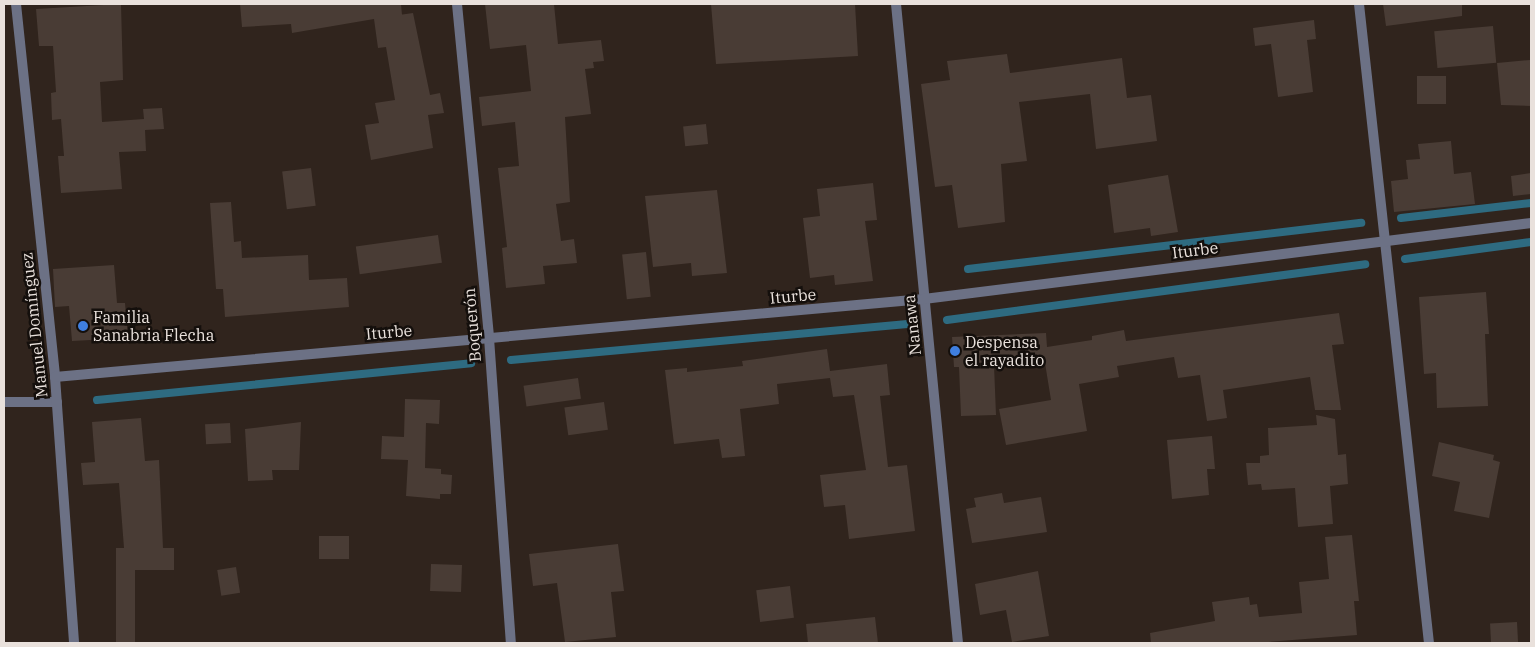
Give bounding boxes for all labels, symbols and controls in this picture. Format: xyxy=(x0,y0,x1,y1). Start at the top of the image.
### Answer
street label: Iturbe xyxy=(1171,238,1219,262)
street label: Manuel Domínguez xyxy=(17,251,51,399)
street label: Iturbe xyxy=(769,284,817,308)
street label: Boquerón xyxy=(459,287,485,363)
street label: Nanawa xyxy=(899,294,925,356)
place label: Familia Sanabria Flecha xyxy=(93,307,214,345)
marker: Familia Sanabria Flecha xyxy=(77,320,89,332)
street label: Iturbe xyxy=(365,320,413,344)
place label: Despensa el rayadito xyxy=(965,332,1044,370)
marker: Despensa el rayadito xyxy=(949,345,961,357)

